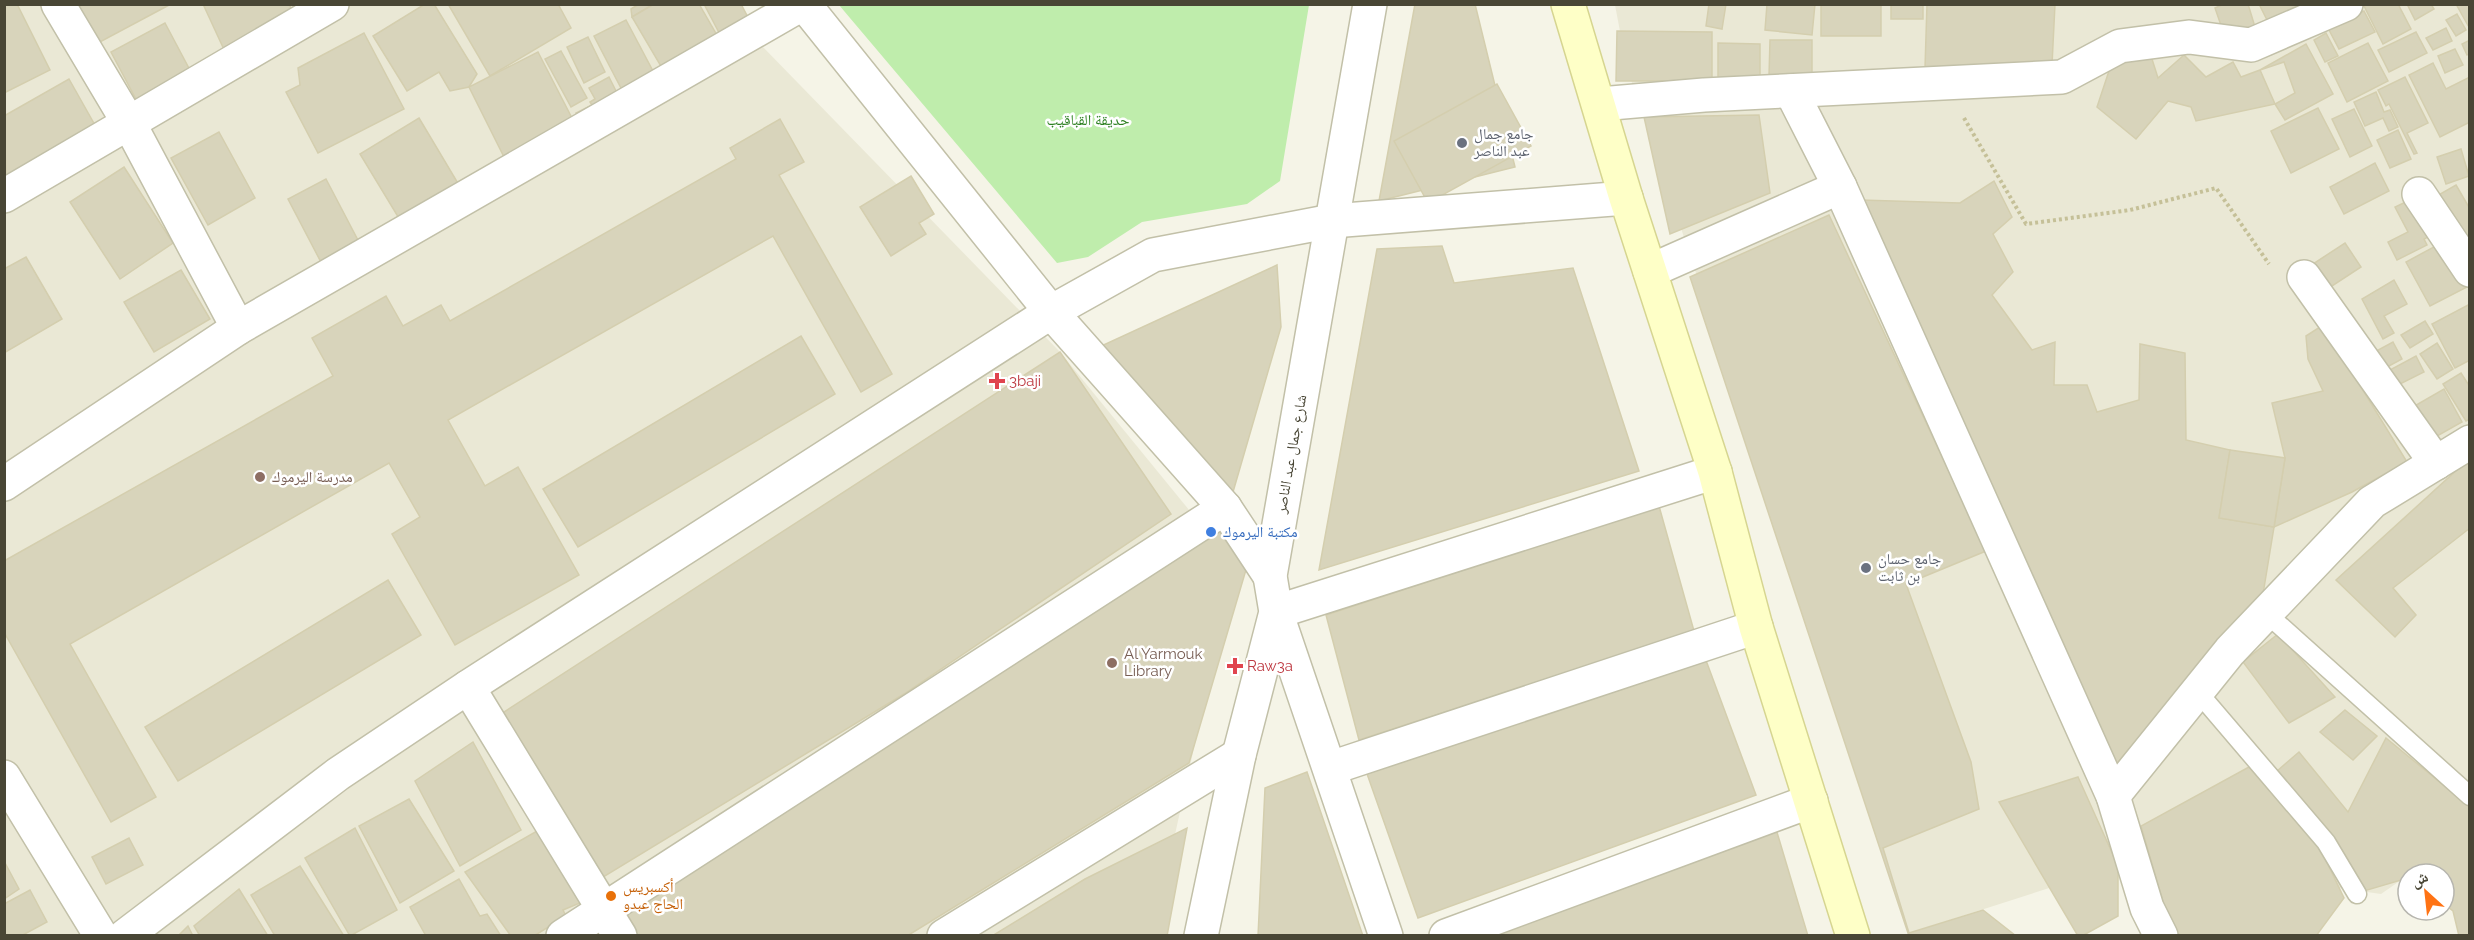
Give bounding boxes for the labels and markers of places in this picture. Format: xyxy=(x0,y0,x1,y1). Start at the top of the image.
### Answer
place label: جامع جمال عبد الناصر xyxy=(1473,125,1534,160)
marker: جامع جمال عبد الناصر xyxy=(1455,136,1469,150)
place label: 3baji xyxy=(1009,372,1041,390)
marker: 3baji xyxy=(990,374,1004,388)
place label: مدرسة اليرموك xyxy=(272,468,353,486)
marker: مدرسة اليرموك xyxy=(253,470,267,484)
place label: مكتبة اليرموك xyxy=(1223,523,1298,541)
marker: مكتبة اليرموك xyxy=(1204,525,1218,539)
place label: جامع حسان بن ثابت xyxy=(1878,550,1942,586)
marker: جامع حسان بن ثابت xyxy=(1859,561,1873,575)
place label: Al Yarmouk Library xyxy=(1124,645,1203,680)
marker: Al Yarmouk Library xyxy=(1105,656,1119,670)
place label: Raw3a xyxy=(1247,657,1293,675)
marker: Raw3a xyxy=(1228,659,1242,673)
place label: أكسبريس الحاج عبدو xyxy=(623,878,683,914)
marker: أكسبريس الحاج عبدو xyxy=(604,889,618,903)

